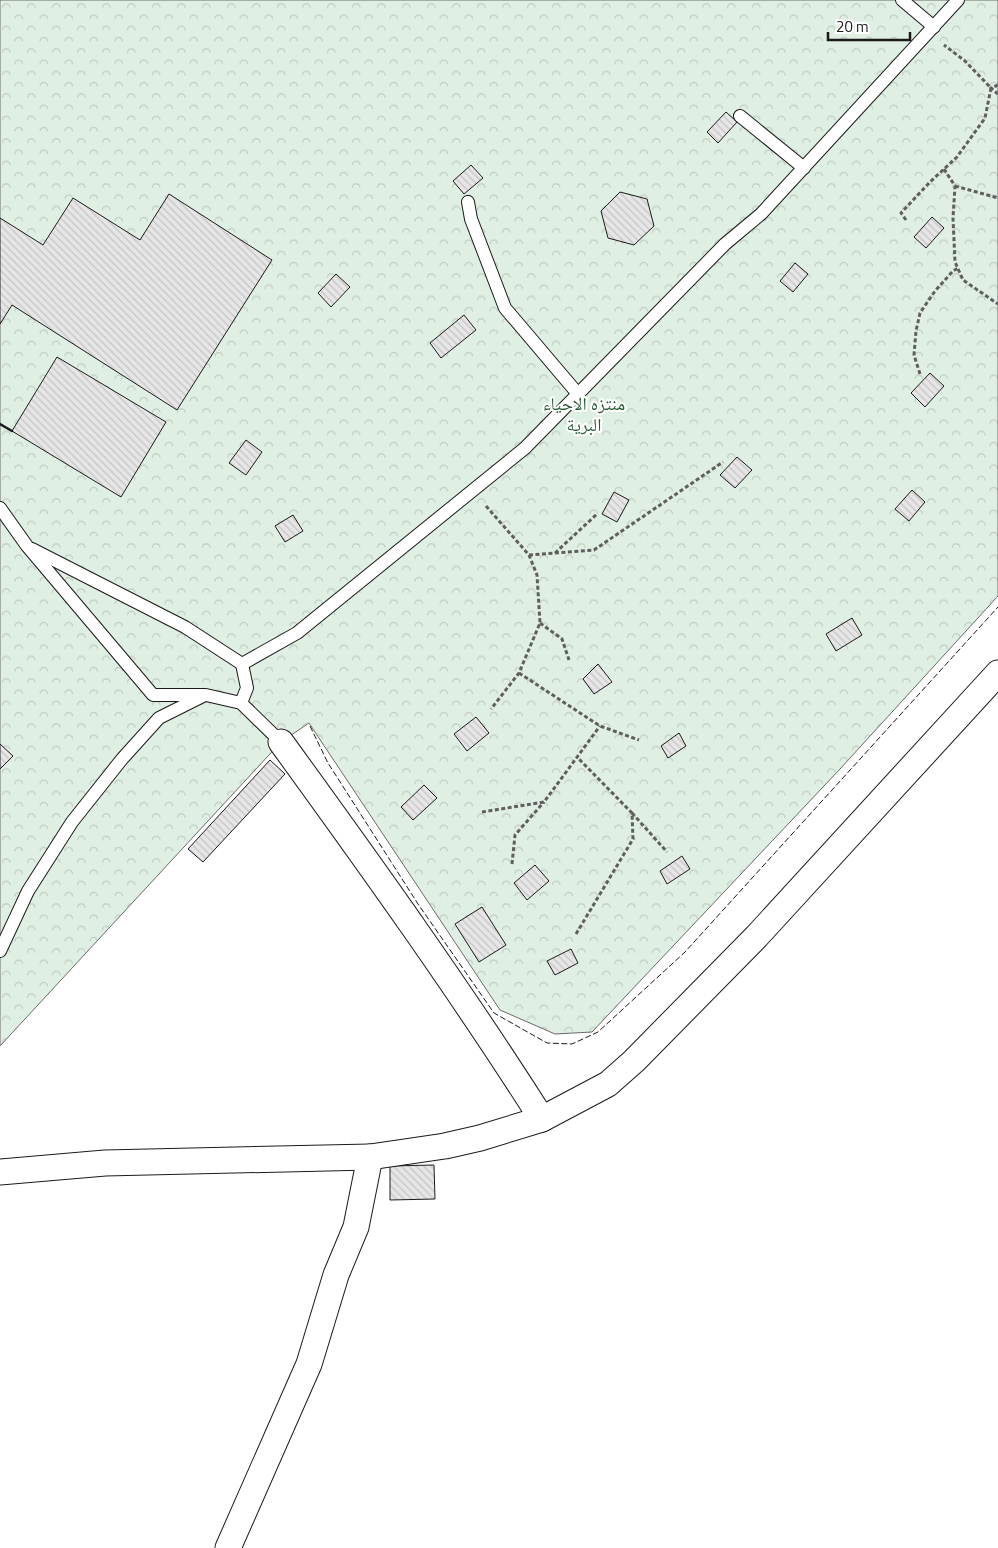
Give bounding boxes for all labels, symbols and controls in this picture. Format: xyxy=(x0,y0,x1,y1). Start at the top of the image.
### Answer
scale bar xyxy=(828,10,910,42)
text: 20 m xyxy=(836,15,869,38)
park label: منتزه الاحياء البرية xyxy=(543,390,625,438)

